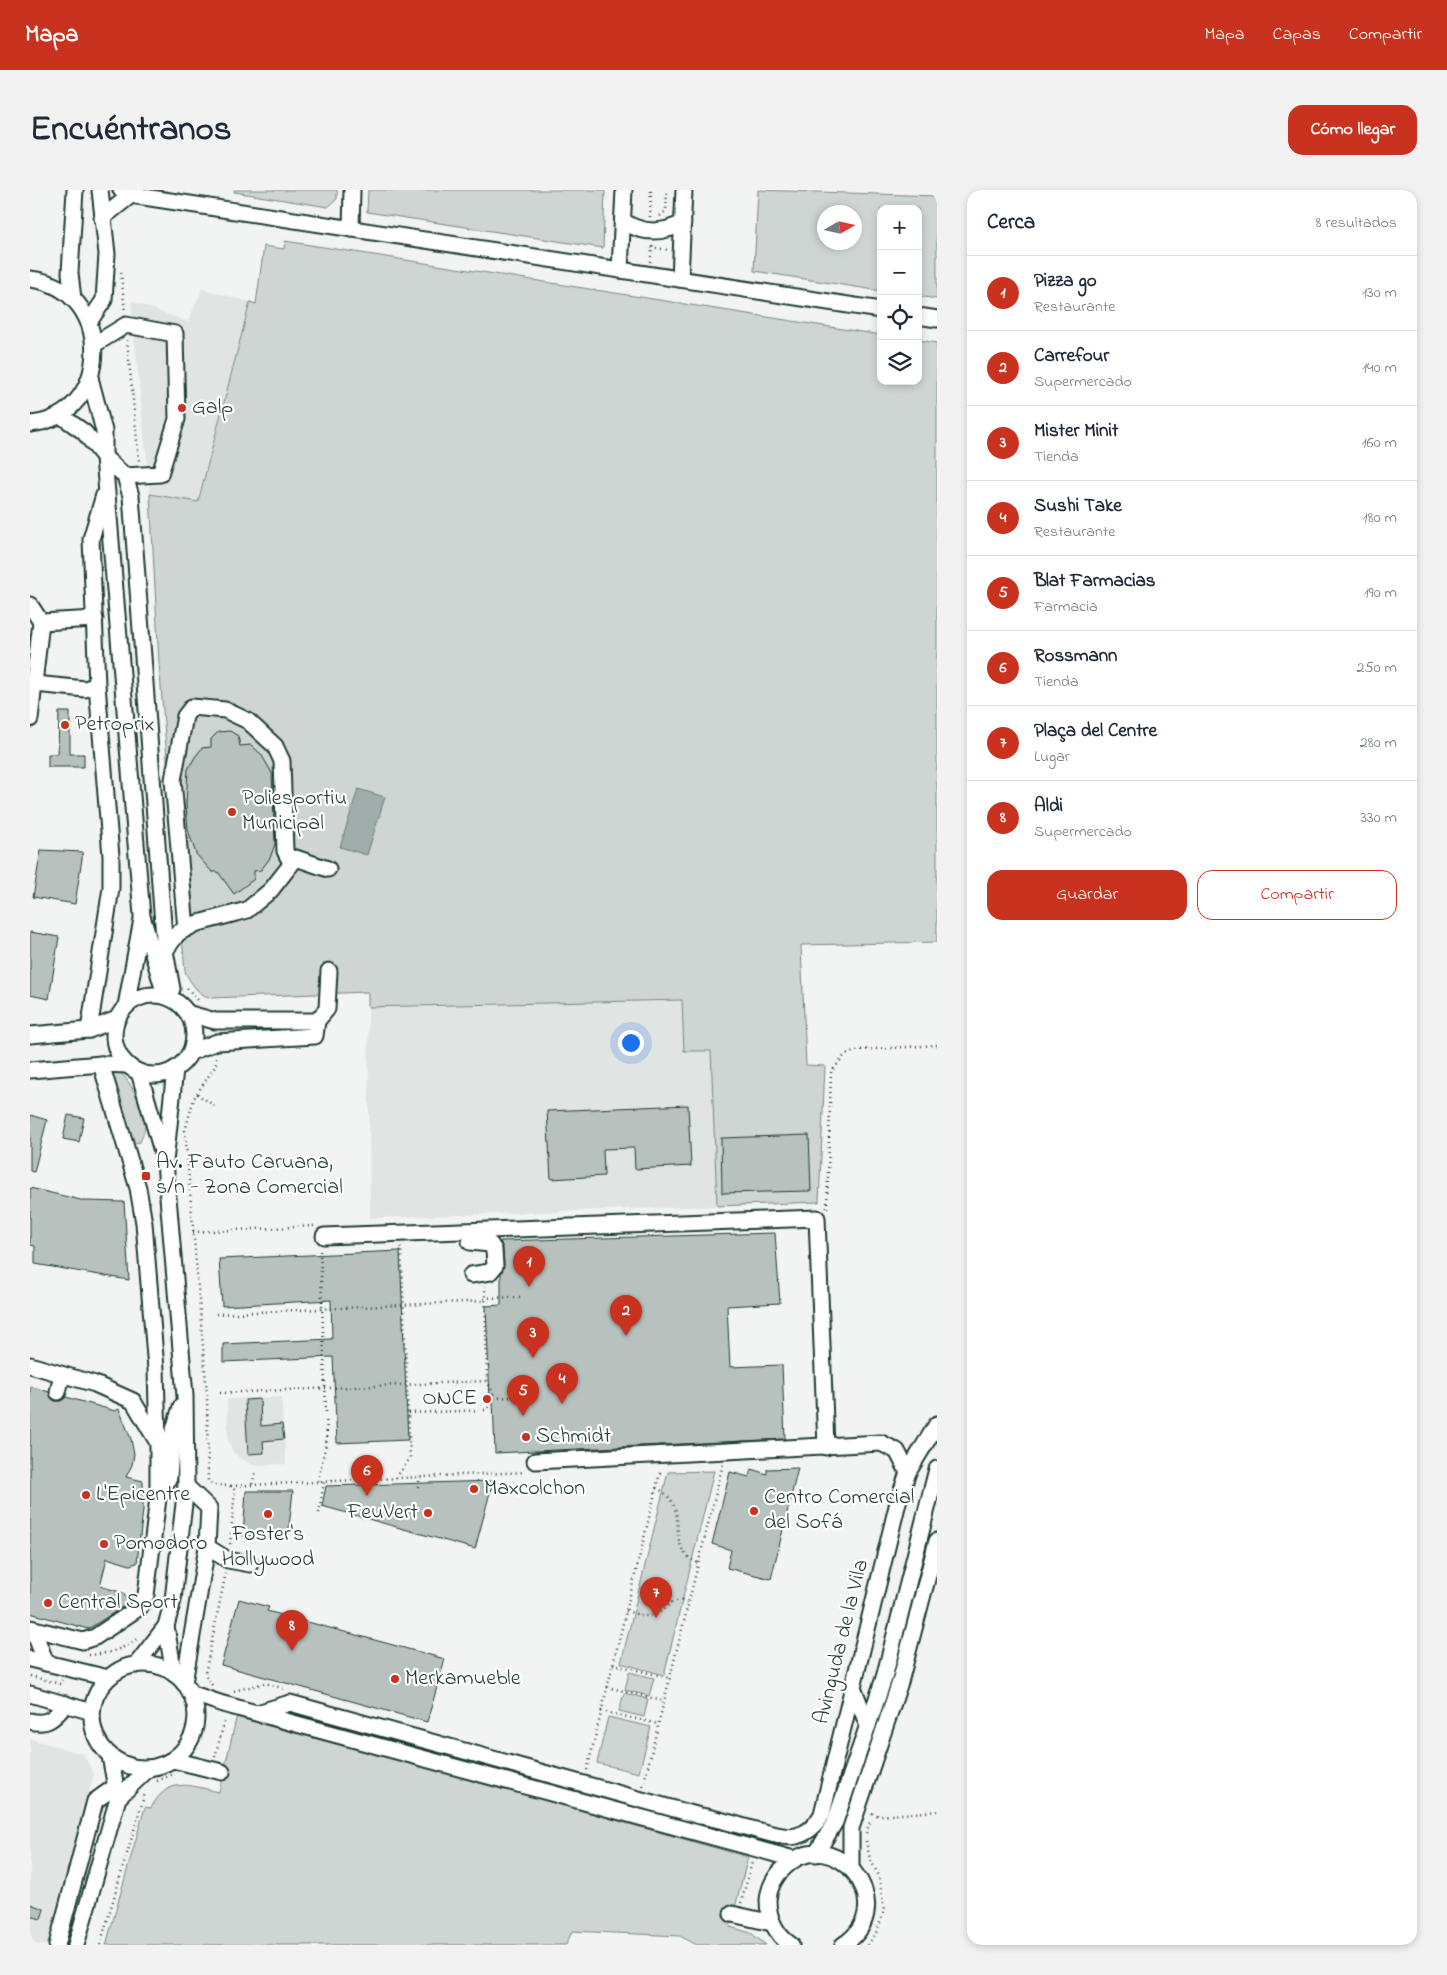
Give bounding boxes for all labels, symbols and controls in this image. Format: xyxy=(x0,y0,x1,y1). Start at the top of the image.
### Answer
text: Mapa xyxy=(25,18,79,53)
text: Mapa xyxy=(1204,22,1245,48)
text: Capas xyxy=(1273,22,1321,48)
text: Compartir xyxy=(1349,22,1422,48)
text: Encuéntranos xyxy=(30,105,232,156)
button: Cómo llegar xyxy=(1288,105,1417,155)
north arrow xyxy=(817,205,862,250)
map controls xyxy=(877,205,922,385)
button: + xyxy=(877,205,922,250)
text: Cerca xyxy=(987,208,1035,238)
text: 8 resultados xyxy=(1315,211,1397,235)
button: − xyxy=(877,250,922,295)
text: Pizza go xyxy=(1034,268,1097,295)
text: 1 xyxy=(1000,281,1006,305)
text: 130 m xyxy=(1362,281,1397,305)
button: locate xyxy=(877,295,922,340)
text: Restaurante xyxy=(1034,295,1115,319)
button: layers xyxy=(877,340,922,385)
text: Carrefour xyxy=(1034,343,1109,370)
text: 2 xyxy=(999,356,1007,380)
text: 140 m xyxy=(1362,356,1397,380)
text: Supermercado xyxy=(1034,370,1132,394)
place label: Galp xyxy=(192,392,233,424)
marker: Galp xyxy=(176,402,188,414)
text: Mister Minit xyxy=(1034,418,1118,445)
text: 3 xyxy=(1000,431,1006,455)
text: 160 m xyxy=(1362,431,1397,455)
text: Tienda xyxy=(1034,445,1079,469)
text: Sushi Take xyxy=(1034,493,1122,520)
text: 4 xyxy=(1000,506,1006,530)
text: 180 m xyxy=(1363,506,1397,530)
text: Restaurante xyxy=(1034,520,1115,544)
text: Blat Farmacias xyxy=(1034,568,1156,595)
text: 5 xyxy=(998,581,1008,605)
text: 190 m xyxy=(1364,581,1397,605)
text: Farmacia xyxy=(1034,595,1098,619)
text: Rossmann xyxy=(1034,643,1117,670)
text: 6 xyxy=(999,656,1007,680)
text: 250 m xyxy=(1357,656,1397,680)
text: Tienda xyxy=(1034,670,1079,694)
place label: Petroprix xyxy=(75,709,155,741)
text: Plaça del Centre xyxy=(1034,718,1157,745)
marker: Petroprix xyxy=(59,719,71,731)
text: 7 xyxy=(1000,731,1006,755)
text: 280 m xyxy=(1360,731,1397,755)
text: Lugar xyxy=(1034,745,1070,769)
place label: Poliesportiu Municipal xyxy=(242,783,347,840)
text: Aldi xyxy=(1034,793,1063,820)
marker: Poliesportiu Municipal xyxy=(226,806,238,818)
text: 8 xyxy=(1000,806,1006,830)
text: 330 m xyxy=(1360,806,1397,830)
text: Supermercado xyxy=(1034,820,1132,844)
button: Guardar xyxy=(987,870,1187,920)
button: Compartir xyxy=(1197,870,1397,920)
your location xyxy=(618,1030,644,1056)
place label: Av. Fauto Caruana, s/n - Zona Comercial xyxy=(156,1147,343,1204)
marker: Av. Fauto Caruana, s/n - Zona Comercial xyxy=(140,1170,152,1182)
pin: 1 xyxy=(513,1246,545,1287)
pin: 2 xyxy=(610,1295,642,1336)
pin: 3 xyxy=(517,1317,549,1358)
pin: 4 xyxy=(546,1363,578,1404)
pin: 5 xyxy=(507,1375,539,1416)
place label: ONCE xyxy=(422,1383,477,1415)
marker: ONCE xyxy=(481,1393,493,1405)
place label: Schmidt xyxy=(536,1421,612,1453)
marker: Schmidt xyxy=(520,1431,532,1443)
pin: 6 xyxy=(351,1455,383,1496)
place label: Maxcolchon xyxy=(484,1473,585,1505)
place label: L'Epicentre xyxy=(96,1479,190,1511)
place label: Centro Comercial del Sofá xyxy=(764,1482,915,1539)
marker: Maxcolchon xyxy=(468,1483,480,1495)
marker: L'Epicentre xyxy=(80,1489,92,1501)
place label: FeuVert xyxy=(346,1497,419,1529)
marker: Centro Comercial del Sofá xyxy=(748,1505,760,1517)
marker: FeuVert xyxy=(422,1507,434,1519)
marker: Foster's Hollywood xyxy=(262,1508,274,1520)
place label: Foster's Hollywood xyxy=(222,1519,314,1577)
place label: Pomodoro xyxy=(114,1528,207,1560)
marker: Pomodoro xyxy=(98,1538,110,1550)
street label: Avinguda de la Vila xyxy=(806,1556,879,1728)
pin: 7 xyxy=(640,1577,672,1618)
place label: Central Sport xyxy=(58,1587,178,1619)
marker: Central Sport xyxy=(42,1597,54,1609)
pin: 8 xyxy=(276,1610,308,1651)
place label: Merkamueble xyxy=(405,1663,521,1695)
marker: Merkamueble xyxy=(389,1673,401,1685)

